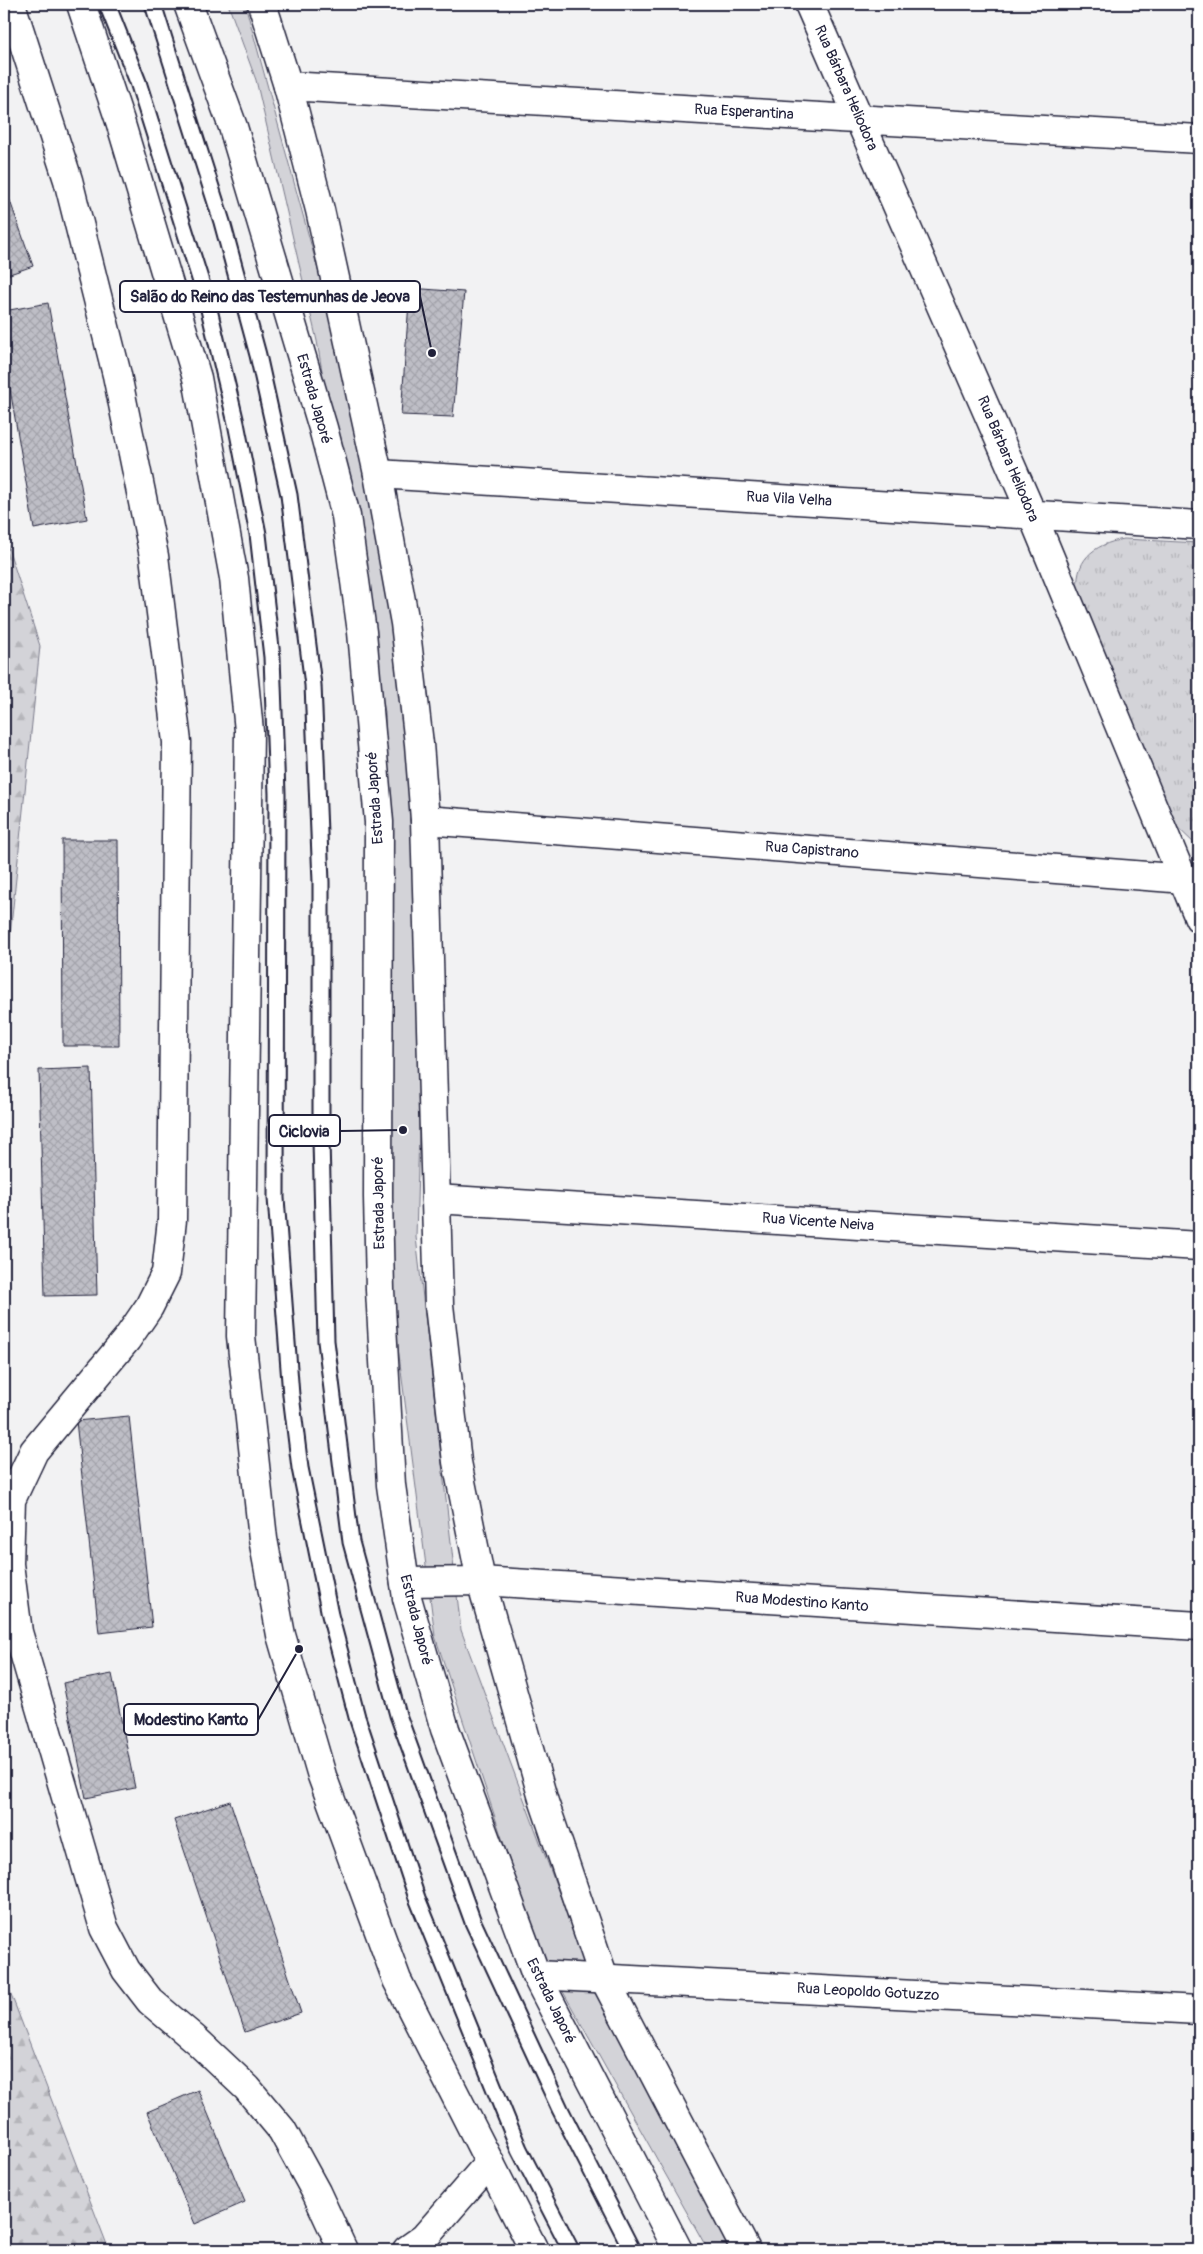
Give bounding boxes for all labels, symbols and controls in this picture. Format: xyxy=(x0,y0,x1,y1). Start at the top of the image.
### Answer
street label: Rua Bárbara Heliodora xyxy=(810,22,882,154)
street label: Rua Esperantina xyxy=(694,100,794,124)
callout: Salão do Reino das Testemunhas de Jeova xyxy=(120,281,420,312)
text: Salão do Reino das Testemunhas de Jeova xyxy=(130,287,410,307)
street label: Estrada Japoré xyxy=(292,352,336,446)
street label: Rua Bárbara Heliodora xyxy=(973,393,1043,525)
street label: Rua Vila Velha xyxy=(746,487,832,511)
street label: Estrada Japoré xyxy=(362,751,388,845)
street label: Rua Capistrano xyxy=(764,837,860,863)
callout: Ciclovia xyxy=(269,1115,340,1146)
text: Ciclovia xyxy=(279,1122,330,1142)
street label: Estrada Japoré xyxy=(369,1156,389,1250)
street label: Rua Vicente Neiva xyxy=(761,1209,875,1235)
street label: Estrada Japoré xyxy=(396,1573,436,1667)
street label: Rua Modestino Kanto xyxy=(735,1588,869,1616)
callout: Modestino Kanto xyxy=(124,1704,258,1735)
text: Modestino Kanto xyxy=(134,1710,249,1730)
street label: Estrada Japoré xyxy=(522,1955,580,2047)
street label: Rua Leopoldo Gotuzzo xyxy=(796,1979,940,2005)

